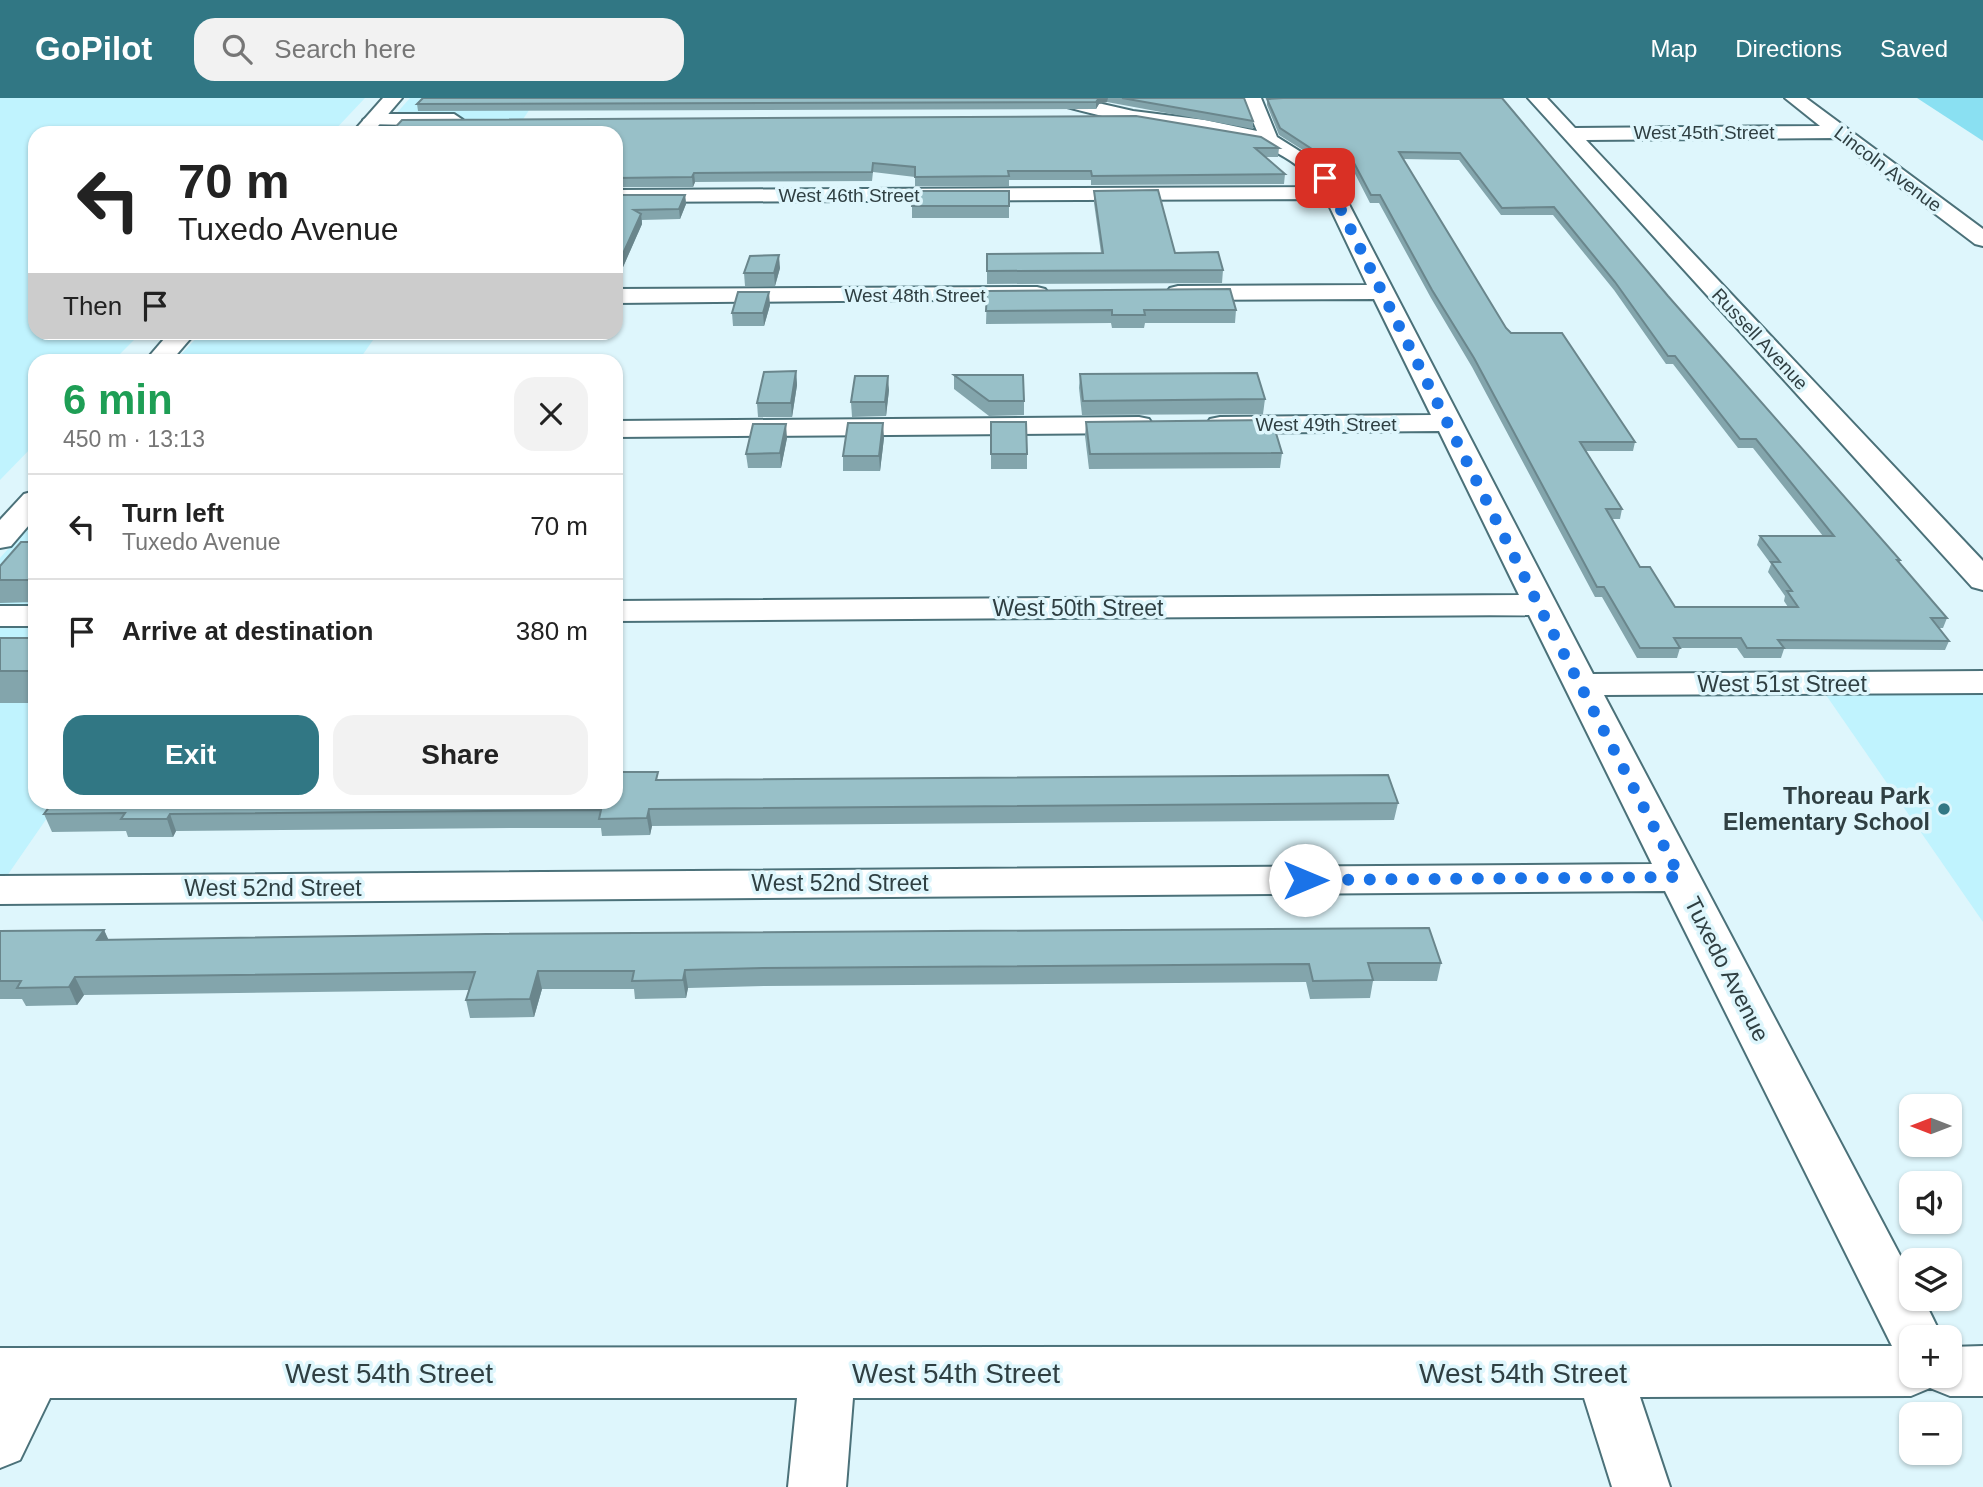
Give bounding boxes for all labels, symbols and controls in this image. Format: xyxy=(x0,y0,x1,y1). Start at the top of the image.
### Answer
search box xyxy=(194,18,684,81)
text: GoPilot xyxy=(35,30,152,67)
icon: search xyxy=(218,30,256,68)
text: Search here xyxy=(274,34,416,64)
text: Map xyxy=(1651,35,1697,62)
text: Directions xyxy=(1735,35,1842,62)
text: Saved xyxy=(1880,35,1948,62)
street label: West 45th Street xyxy=(1633,122,1775,143)
street label: Lincoln Avenue xyxy=(1830,122,1946,216)
pin xyxy=(1295,148,1355,208)
icon: left xyxy=(63,154,154,245)
text: 70 m xyxy=(178,154,290,208)
icon: arrive xyxy=(1306,159,1344,197)
street label: West 46th Street xyxy=(778,185,920,206)
text: Tuxedo Avenue xyxy=(178,211,399,247)
street label: Russell Avenue xyxy=(1708,284,1812,394)
street label: West 48th Street xyxy=(844,285,986,306)
icon: arrive xyxy=(136,287,174,325)
text: Then xyxy=(63,291,122,321)
text: 6 min xyxy=(63,376,173,423)
button: close xyxy=(514,377,588,451)
street label: West 49th Street xyxy=(1255,414,1397,435)
text: 450 m · 13:13 xyxy=(63,426,205,452)
text: Turn left xyxy=(122,498,224,528)
icon: left xyxy=(63,508,101,546)
text: 70 m xyxy=(530,511,588,541)
text: Tuxedo Avenue xyxy=(122,529,281,555)
street label: West 50th Street xyxy=(993,595,1164,621)
icon: arrive xyxy=(63,613,101,651)
text: Arrive at destination xyxy=(122,616,373,646)
text: 380 m xyxy=(516,616,588,646)
street label: West 51st Street xyxy=(1697,671,1867,697)
button: Exit xyxy=(63,715,319,795)
button: Share xyxy=(333,715,588,795)
place label: Thoreau Park Elementary School xyxy=(1723,783,1930,835)
marker: Thoreau Park Elementary School xyxy=(1936,801,1952,817)
position arrow xyxy=(1268,843,1342,917)
street label: West 52nd Street xyxy=(751,870,929,896)
street label: West 52nd Street xyxy=(184,875,362,901)
street label: Tuxedo Avenue xyxy=(1679,892,1775,1046)
north arrow xyxy=(1899,1094,1962,1157)
map controls xyxy=(1899,1094,1962,1465)
button: sound xyxy=(1899,1171,1962,1234)
button: layers xyxy=(1899,1248,1962,1311)
button: + xyxy=(1899,1325,1962,1388)
street label: West 54th Street xyxy=(285,1358,493,1389)
street label: West 54th Street xyxy=(852,1358,1060,1389)
street label: West 54th Street xyxy=(1419,1358,1627,1389)
button: − xyxy=(1899,1402,1962,1465)

